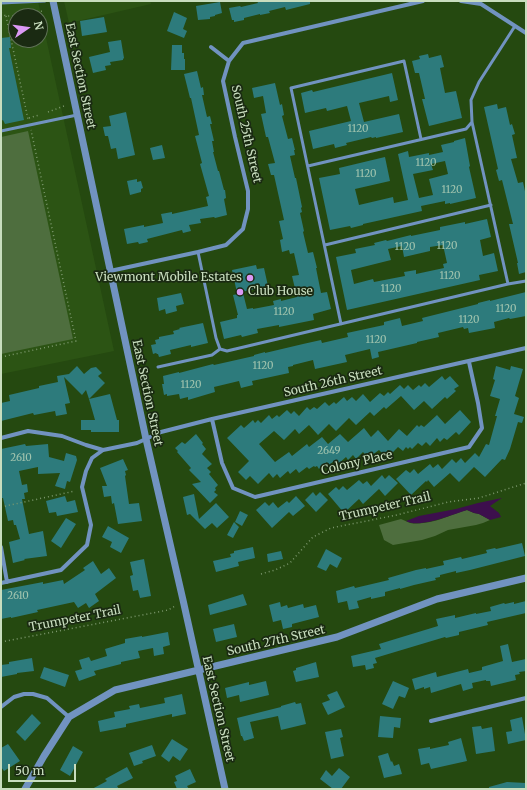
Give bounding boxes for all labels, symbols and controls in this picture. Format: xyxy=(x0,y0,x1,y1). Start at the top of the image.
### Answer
north arrow xyxy=(8,8,48,48)
text: N xyxy=(31,20,47,31)
street label: East Section Street xyxy=(62,21,98,131)
street label: South 25th Street xyxy=(228,84,264,184)
house number: 1120 xyxy=(348,123,368,135)
house number: 1120 xyxy=(416,157,436,169)
house number: 1120 xyxy=(356,168,376,180)
house number: 1120 xyxy=(442,184,462,196)
house number: 1120 xyxy=(437,240,457,252)
house number: 1120 xyxy=(395,241,415,253)
house number: 1120 xyxy=(440,270,460,282)
place label: Viewmont Mobile Estates xyxy=(95,271,242,285)
marker: Viewmont Mobile Estates xyxy=(245,273,255,283)
house number: 1120 xyxy=(381,283,401,295)
place label: Club House xyxy=(248,285,313,299)
marker: Club House xyxy=(235,287,245,297)
house number: 1120 xyxy=(496,303,516,315)
house number: 1120 xyxy=(274,306,294,318)
house number: 1120 xyxy=(459,314,479,326)
house number: 1120 xyxy=(366,334,386,346)
street label: East Section Street xyxy=(129,338,165,448)
house number: 1120 xyxy=(253,360,273,372)
street label: South 26th Street xyxy=(282,364,384,400)
house number: 1120 xyxy=(181,379,201,391)
house number: 2649 xyxy=(317,445,341,457)
street label: Colony Place xyxy=(320,448,394,478)
house number: 2610 xyxy=(10,452,32,464)
street label: Trumpeter Trail xyxy=(338,489,432,525)
house number: 2610 xyxy=(7,590,29,602)
street label: Trumpeter Trail xyxy=(28,603,122,635)
street label: South 27th Street xyxy=(226,623,326,659)
street label: East Section Street xyxy=(199,655,237,763)
scale bar xyxy=(10,756,78,782)
text: 50 m xyxy=(15,763,44,778)

